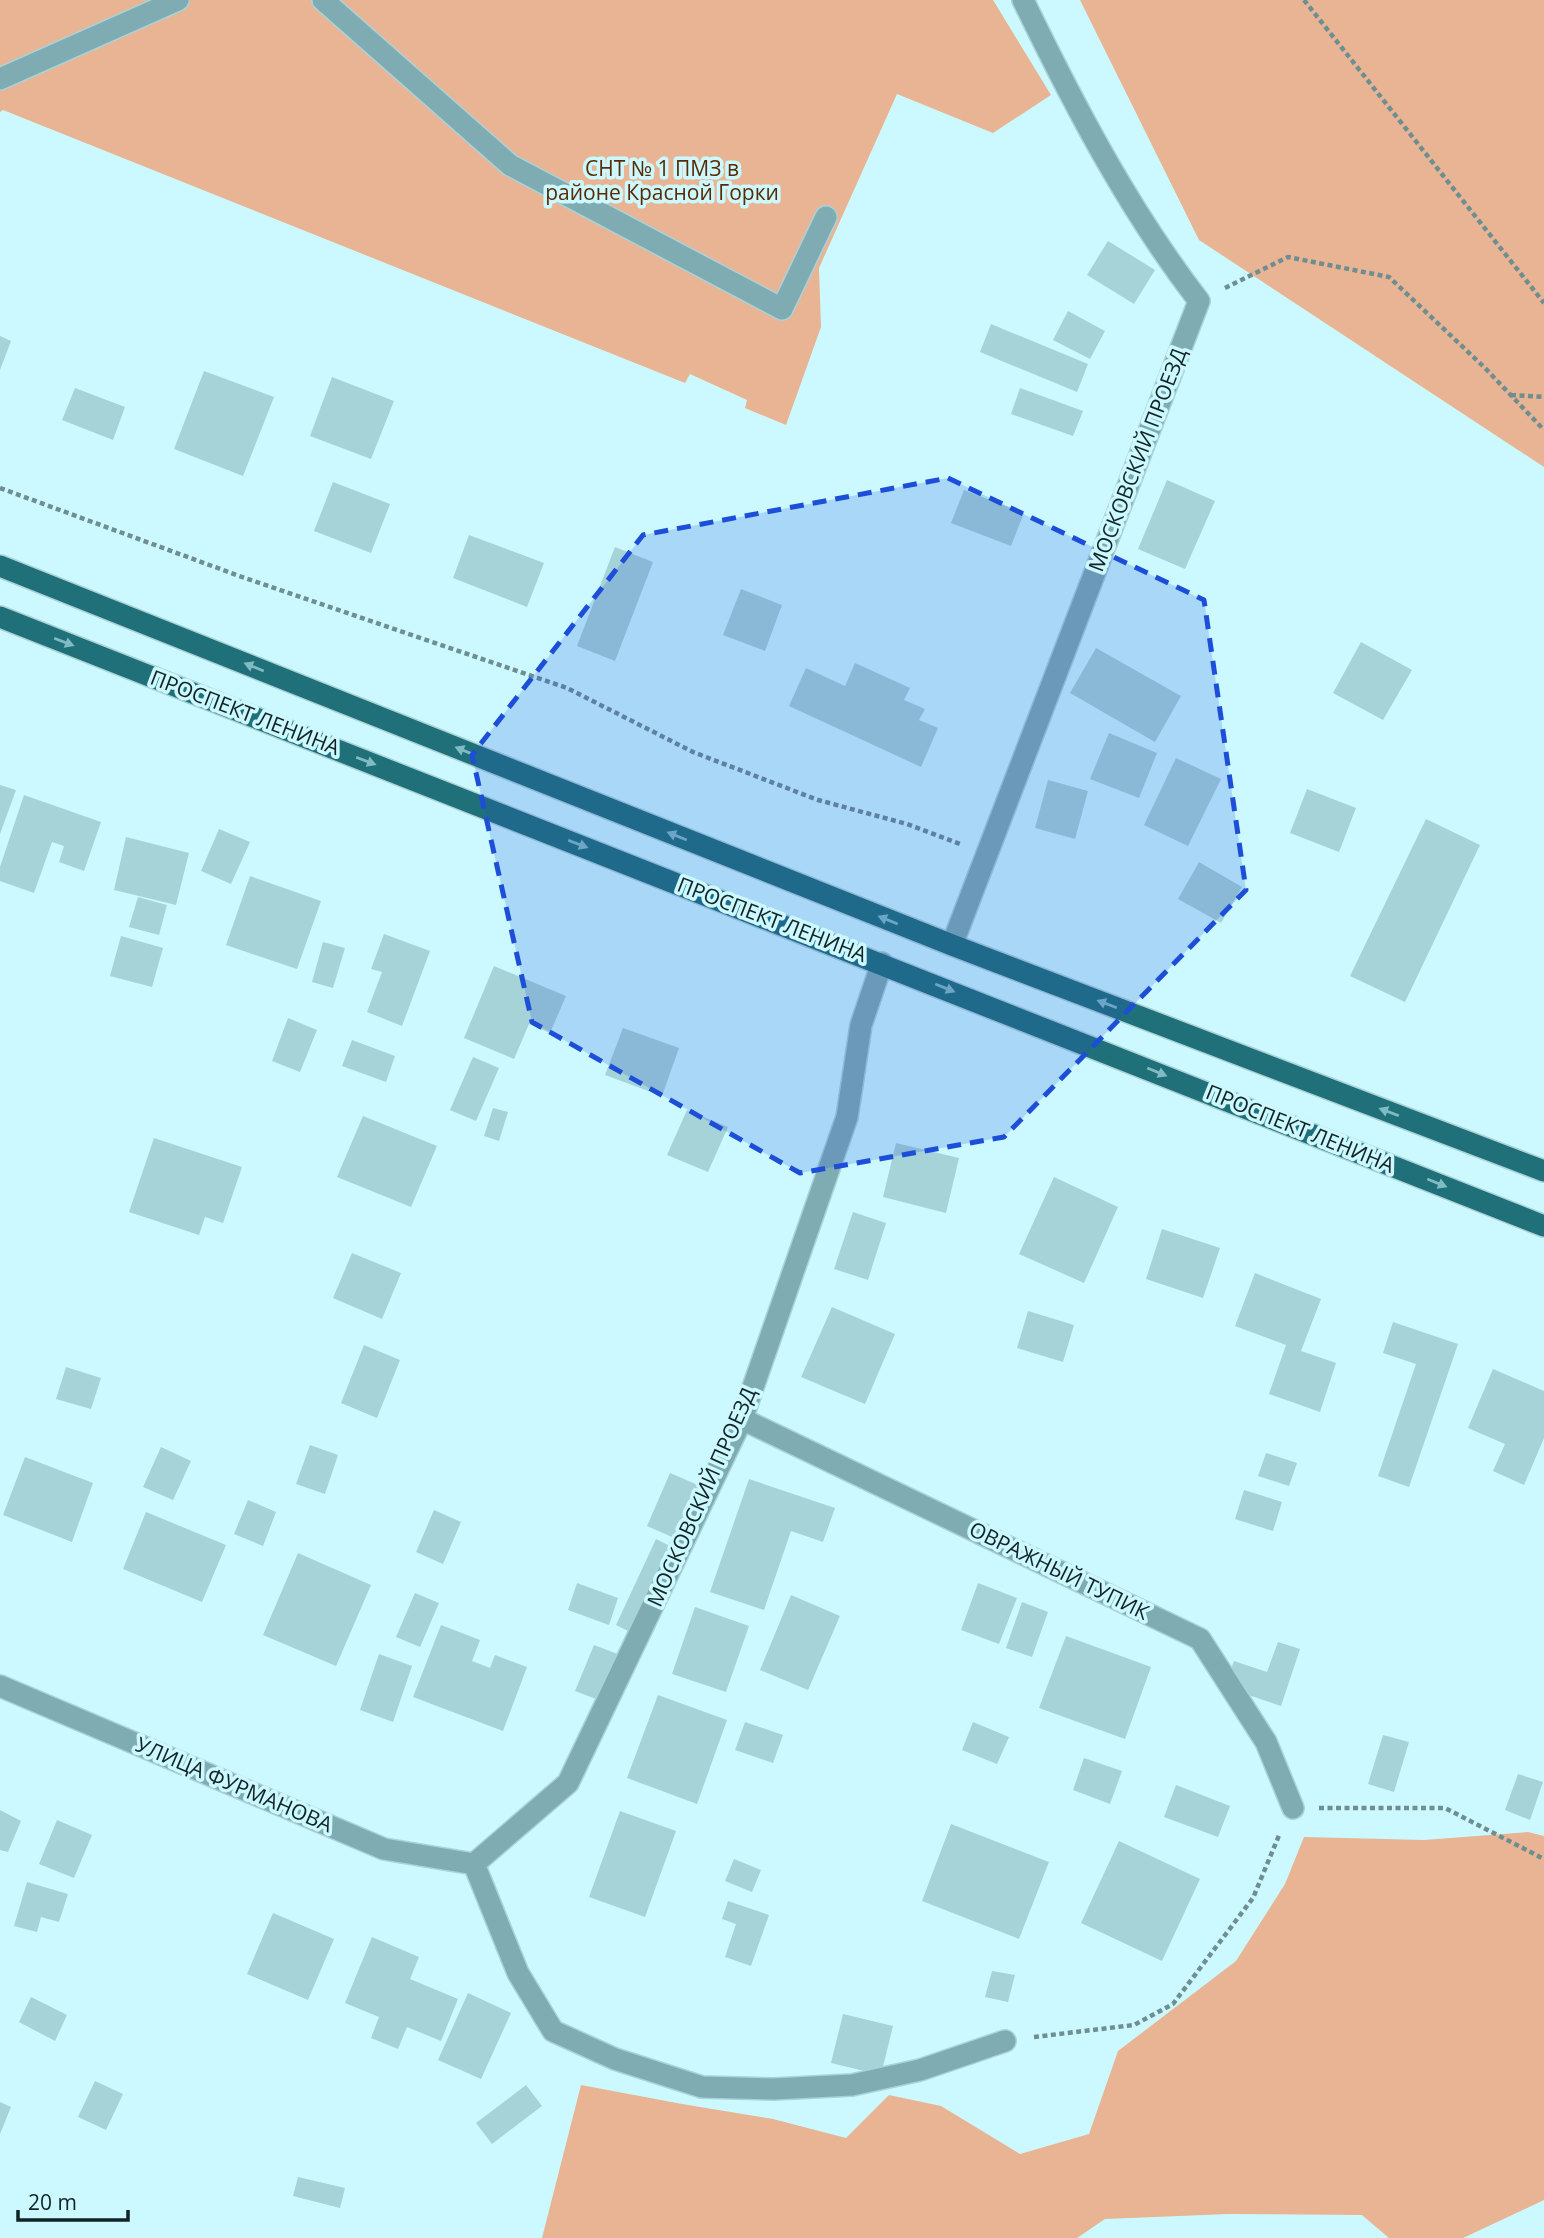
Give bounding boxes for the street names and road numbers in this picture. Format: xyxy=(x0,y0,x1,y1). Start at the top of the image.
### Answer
street label: МОСКОВСКИЙ ПРОЕЗД xyxy=(1082,344,1193,575)
street label: ПРОСПЕКТ ЛЕНИНА xyxy=(147,663,345,761)
street label: ПРОСПЕКТ ЛЕНИНА xyxy=(674,870,872,968)
street label: ПРОСПЕКТ ЛЕНИНА xyxy=(1202,1077,1399,1179)
street label: МОСКОВСКИЙ ПРОЕЗД xyxy=(640,1383,762,1611)
street label: ОВРАЖНЫЙ ТУПИК xyxy=(965,1514,1154,1626)
street label: УЛИЦА ФУРМАНОВА xyxy=(132,1730,338,1838)

